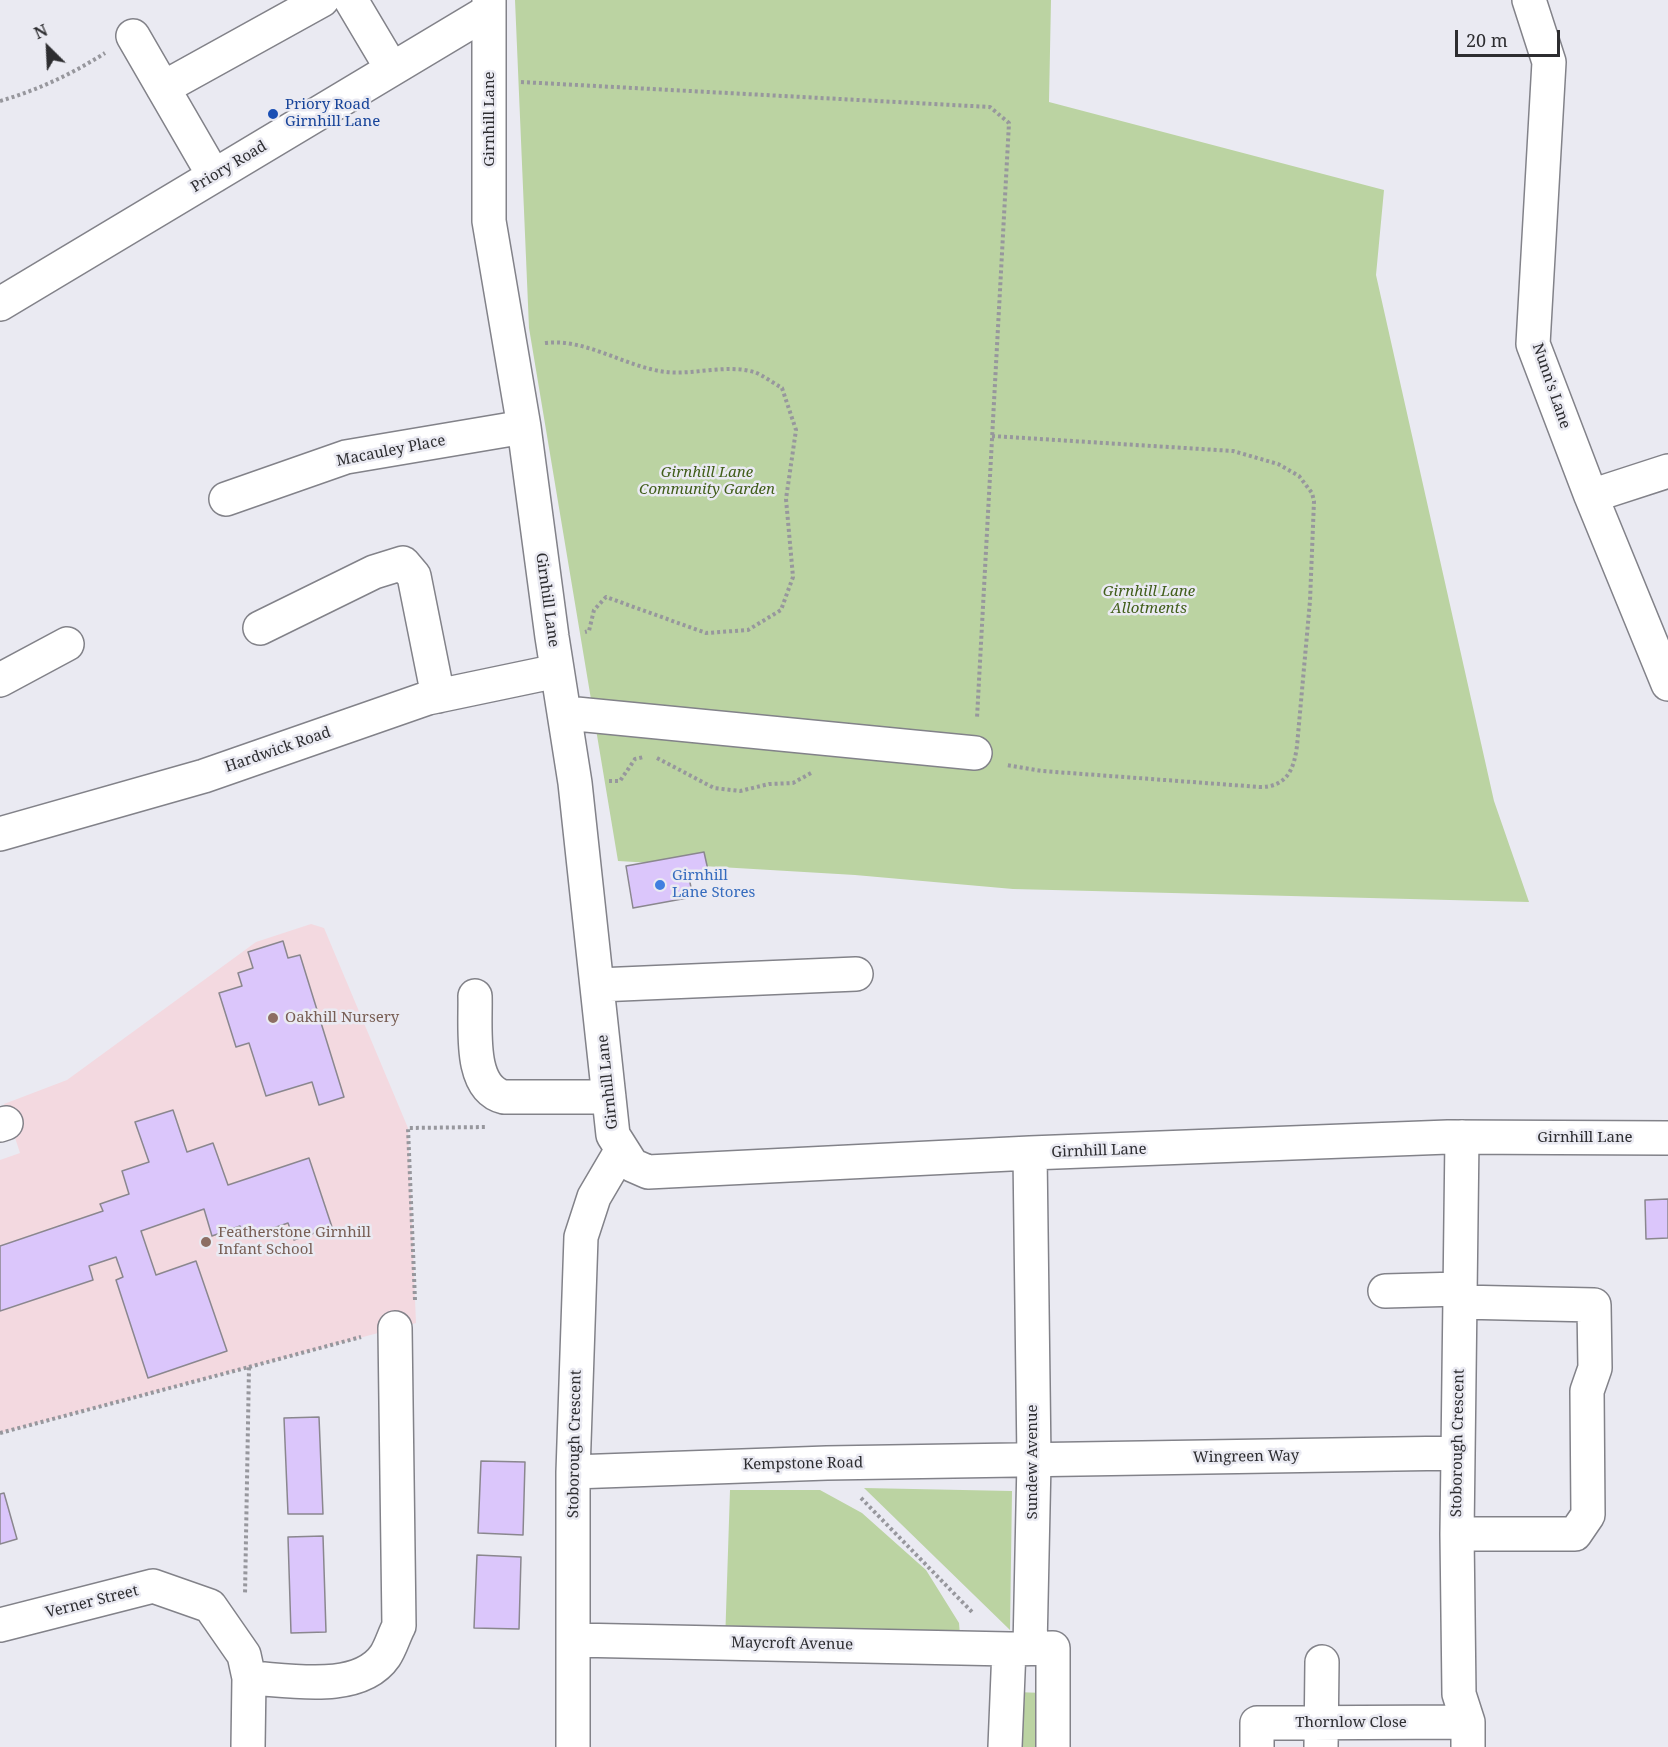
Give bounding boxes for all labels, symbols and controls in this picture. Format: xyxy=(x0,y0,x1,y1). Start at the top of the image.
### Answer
north arrow xyxy=(18,18,78,78)
scale bar xyxy=(1458,18,1563,56)
text: N xyxy=(30,19,51,44)
text: 20 m xyxy=(1466,28,1508,52)
street label: Girnhill Lane xyxy=(481,71,499,167)
place label: Priory Road Girnhill Lane xyxy=(285,96,380,131)
marker: Priory Road Girnhill Lane xyxy=(266,107,280,121)
street label: Priory Road xyxy=(188,137,270,197)
street label: Nunn's Lane xyxy=(1528,341,1574,431)
street label: Macauley Place xyxy=(335,432,447,470)
park label: Girnhill Lane Community Garden xyxy=(639,464,775,499)
street label: Girnhill Lane xyxy=(531,552,563,648)
park label: Girnhill Lane Allotments xyxy=(1103,583,1195,618)
street label: Hardwick Road xyxy=(223,723,333,777)
place label: Girnhill Lane Stores xyxy=(672,867,755,902)
marker: Girnhill Lane Stores xyxy=(653,878,667,892)
place label: Oakhill Nursery xyxy=(285,1009,399,1027)
marker: Oakhill Nursery xyxy=(266,1011,280,1025)
street label: Girnhill Lane xyxy=(594,1034,622,1130)
street label: Girnhill Lane xyxy=(1537,1129,1633,1147)
street label: Girnhill Lane xyxy=(1051,1140,1147,1162)
place label: Featherstone Girnhill Infant School xyxy=(218,1224,371,1259)
marker: Featherstone Girnhill Infant School xyxy=(199,1235,213,1249)
street label: Stoborough Crescent xyxy=(1448,1369,1468,1517)
street label: Stoborough Crescent xyxy=(565,1370,585,1518)
street label: Sundew Avenue xyxy=(1024,1404,1042,1520)
street label: Wingreen Way xyxy=(1193,1447,1299,1467)
street label: Kempstone Road xyxy=(743,1454,863,1474)
street label: Verner Street xyxy=(44,1582,140,1622)
street label: Maycroft Avenue xyxy=(731,1634,853,1654)
street label: Thornlow Close xyxy=(1295,1714,1407,1732)

